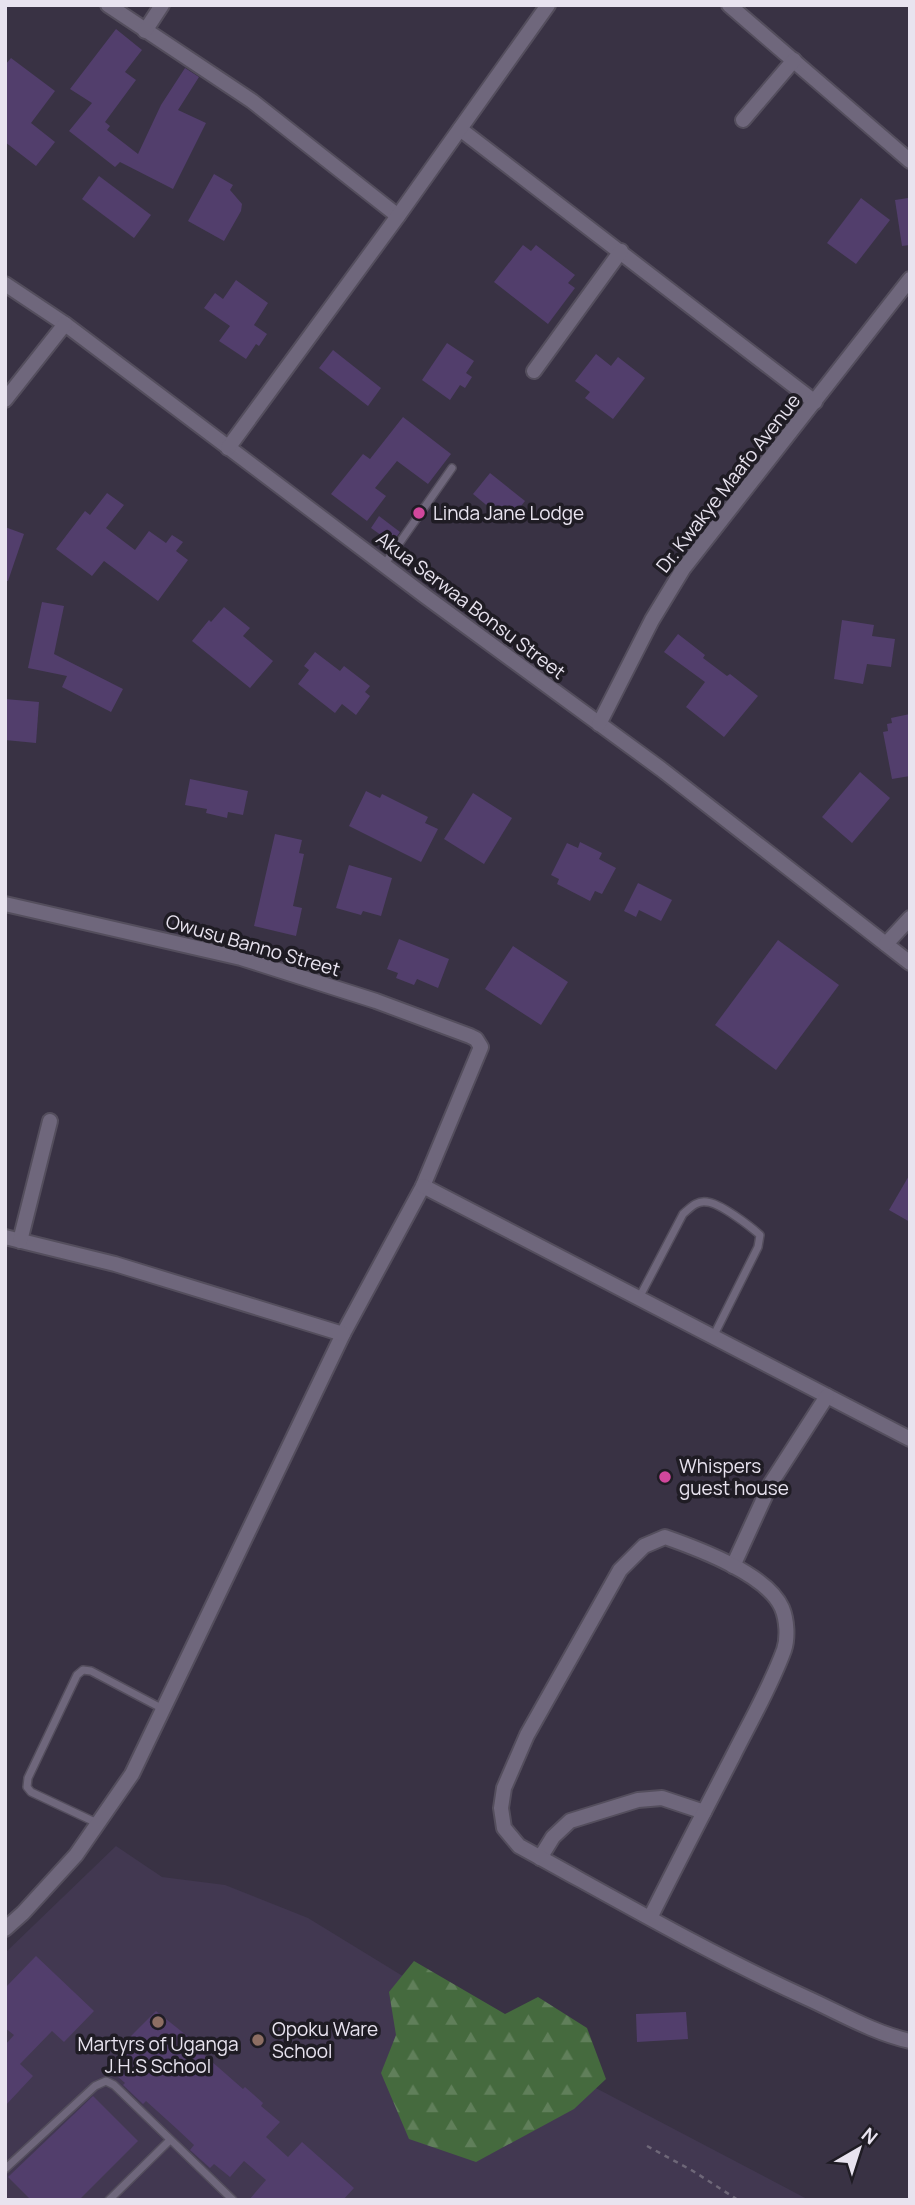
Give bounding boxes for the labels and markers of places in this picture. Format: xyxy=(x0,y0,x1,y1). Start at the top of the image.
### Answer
place label: Linda Jane Lodge xyxy=(433,500,584,526)
marker: Linda Jane Lodge xyxy=(411,505,427,521)
place label: Whispers guest house xyxy=(679,1453,789,1501)
marker: Whispers guest house xyxy=(657,1469,673,1485)
marker: Martyrs of Uganga J.H.S School xyxy=(150,2014,166,2030)
place label: Opoku Ware School xyxy=(272,2016,378,2064)
place label: Martyrs of Uganga J.H.S School xyxy=(78,2031,238,2079)
marker: Opoku Ware School xyxy=(250,2032,266,2048)

